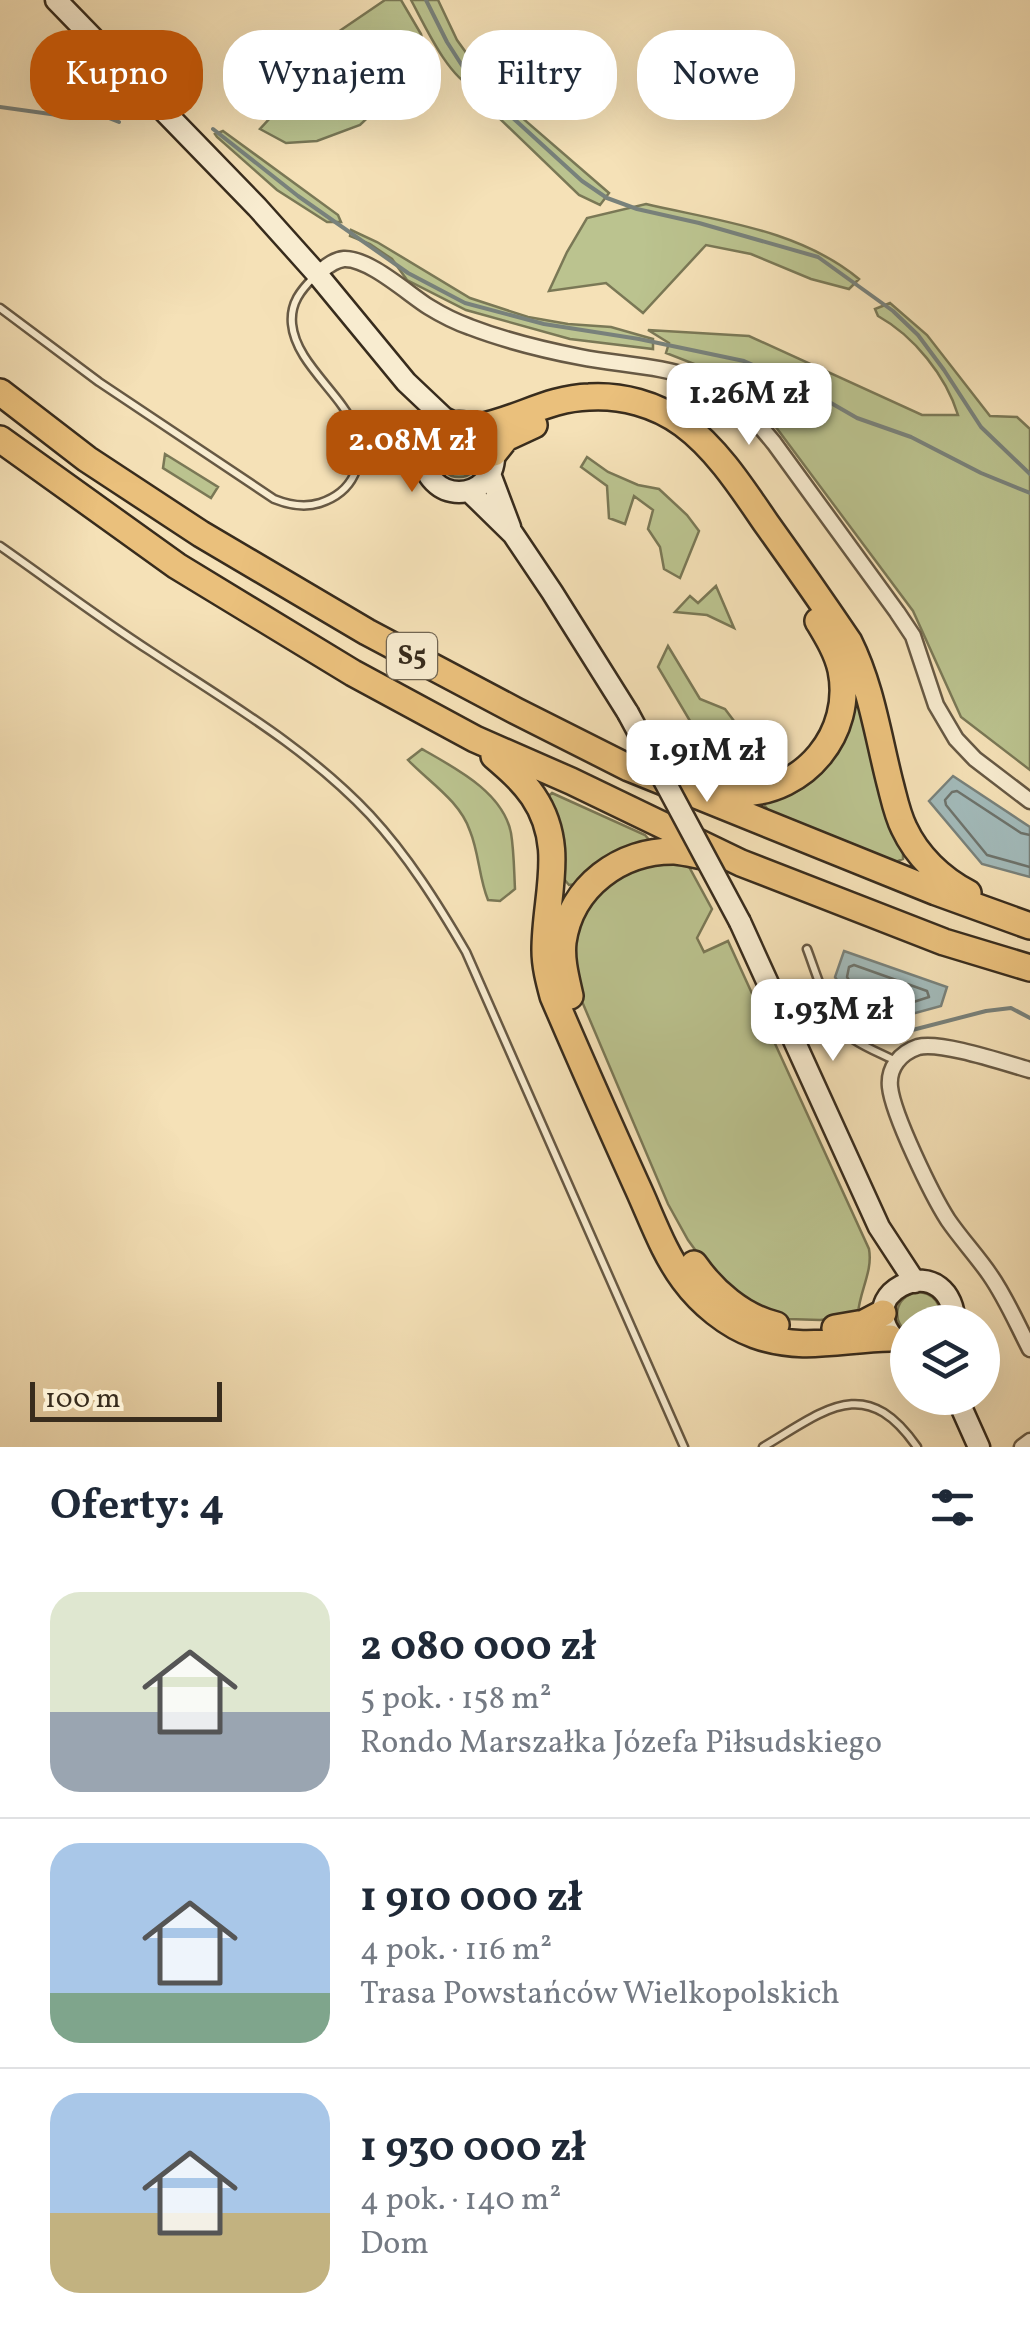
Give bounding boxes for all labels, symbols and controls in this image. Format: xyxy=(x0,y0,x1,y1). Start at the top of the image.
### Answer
chip: Kupno xyxy=(30,30,203,120)
chip: Wynajem xyxy=(223,30,441,120)
chip: Filtry xyxy=(461,30,617,120)
chip: Nowe xyxy=(637,30,795,120)
pin: 1.26M zł xyxy=(646,363,852,448)
text: 1.26M zł xyxy=(689,373,809,417)
pin: 2.08M zł xyxy=(309,410,515,495)
text: 2.08M zł xyxy=(348,420,476,464)
road number: S5 xyxy=(387,633,437,679)
pin: 1.91M zł xyxy=(604,720,810,805)
text: 1.91M zł xyxy=(649,730,766,774)
pin: 1.93M zł xyxy=(730,979,936,1064)
text: 1.93M zł xyxy=(773,989,893,1033)
map controls xyxy=(890,1305,1000,1415)
button: layers xyxy=(890,1305,1000,1415)
scale bar xyxy=(30,1377,222,1422)
text: 100 m xyxy=(45,1380,120,1419)
text: Oferty: 4 xyxy=(50,1478,224,1537)
icon: filters xyxy=(925,1480,980,1535)
text: 2 080 000 zł xyxy=(360,1619,596,1678)
icon: home xyxy=(130,1632,250,1752)
text: 5 pok. · 158 m² xyxy=(360,1678,552,1722)
text: Rondo Marszałka Józefa Piłsudskiego xyxy=(360,1722,882,1766)
text: 1 910 000 zł xyxy=(360,1870,582,1929)
icon: home xyxy=(130,1883,250,2003)
text: 4 pok. · 116 m² xyxy=(360,1929,552,1973)
text: Trasa Powstańców Wielkopolskich xyxy=(360,1973,840,2017)
text: 1 930 000 zł xyxy=(360,2120,586,2179)
icon: home xyxy=(130,2133,250,2253)
text: 4 pok. · 140 m² xyxy=(360,2179,561,2223)
text: Dom xyxy=(360,2223,429,2267)

